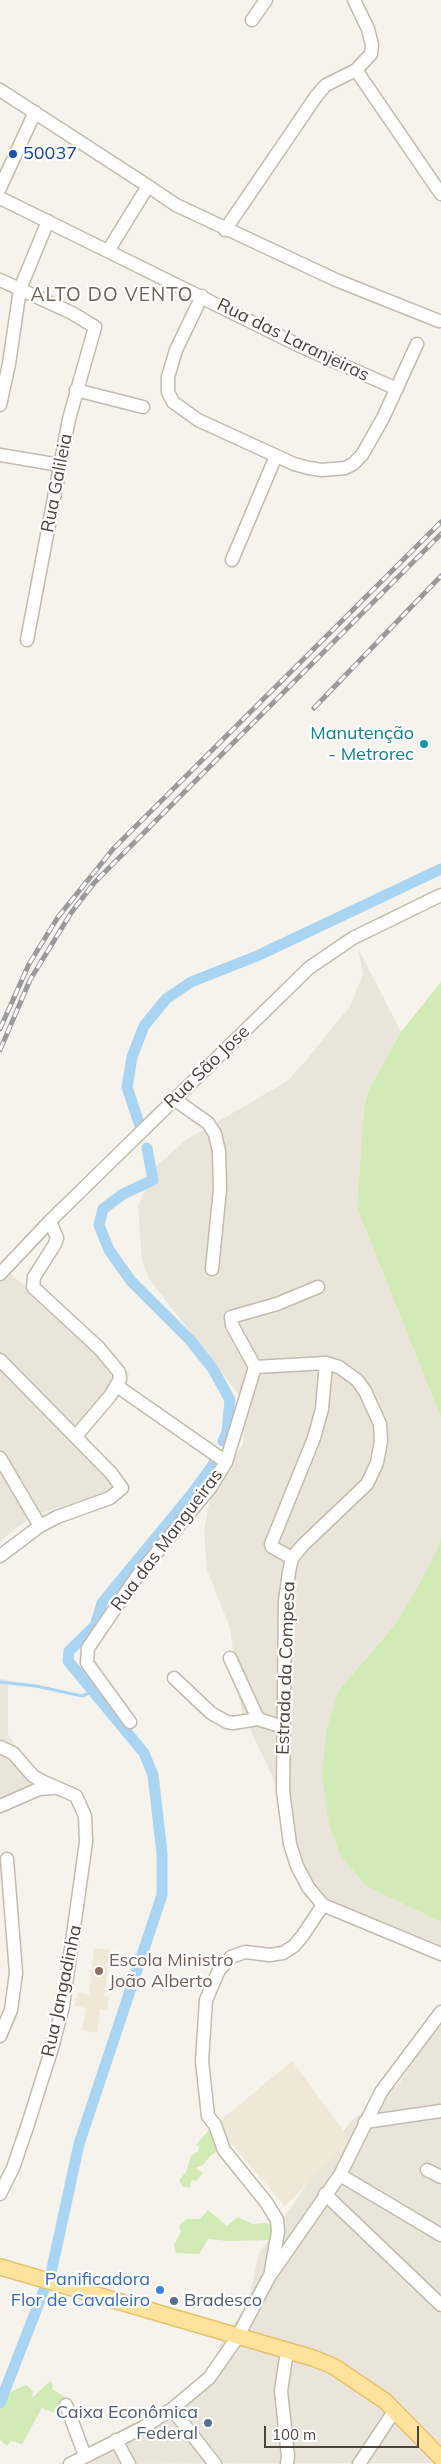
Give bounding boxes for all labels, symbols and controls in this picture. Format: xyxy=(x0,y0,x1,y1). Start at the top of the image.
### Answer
place label: 50037 xyxy=(23,143,77,165)
marker: 50037 xyxy=(7,148,19,160)
district label: ALTO DO VENTO xyxy=(29,284,195,306)
street label: Rua das Laranjeiras xyxy=(213,294,373,386)
street label: Rua Galileia xyxy=(37,432,77,534)
place label: Manutenção - Metrorec xyxy=(310,723,414,766)
marker: Manutenção - Metrorec xyxy=(418,738,430,750)
street label: Rua São Jose xyxy=(160,1021,254,1113)
street label: Rua das Mangueiras xyxy=(107,1465,227,1615)
street label: Estrada da Compesa xyxy=(272,1581,300,1755)
street label: Rua Jangadinha xyxy=(37,1923,87,2059)
place label: Escola Ministro João Alberto xyxy=(109,1950,234,1992)
marker: Escola Ministro João Alberto xyxy=(93,1965,105,1977)
place label: Panificadora Flor de Cavaleiro xyxy=(11,2269,150,2312)
marker: Panificadora Flor de Cavaleiro xyxy=(154,2284,166,2296)
place label: Bradesco xyxy=(184,2290,262,2312)
marker: Bradesco xyxy=(168,2295,180,2307)
place label: Caixa Econômica Federal xyxy=(56,2402,198,2444)
scale bar xyxy=(266,2416,421,2448)
marker: Caixa Econômica Federal xyxy=(202,2417,214,2429)
text: 100 m xyxy=(272,2425,316,2444)

